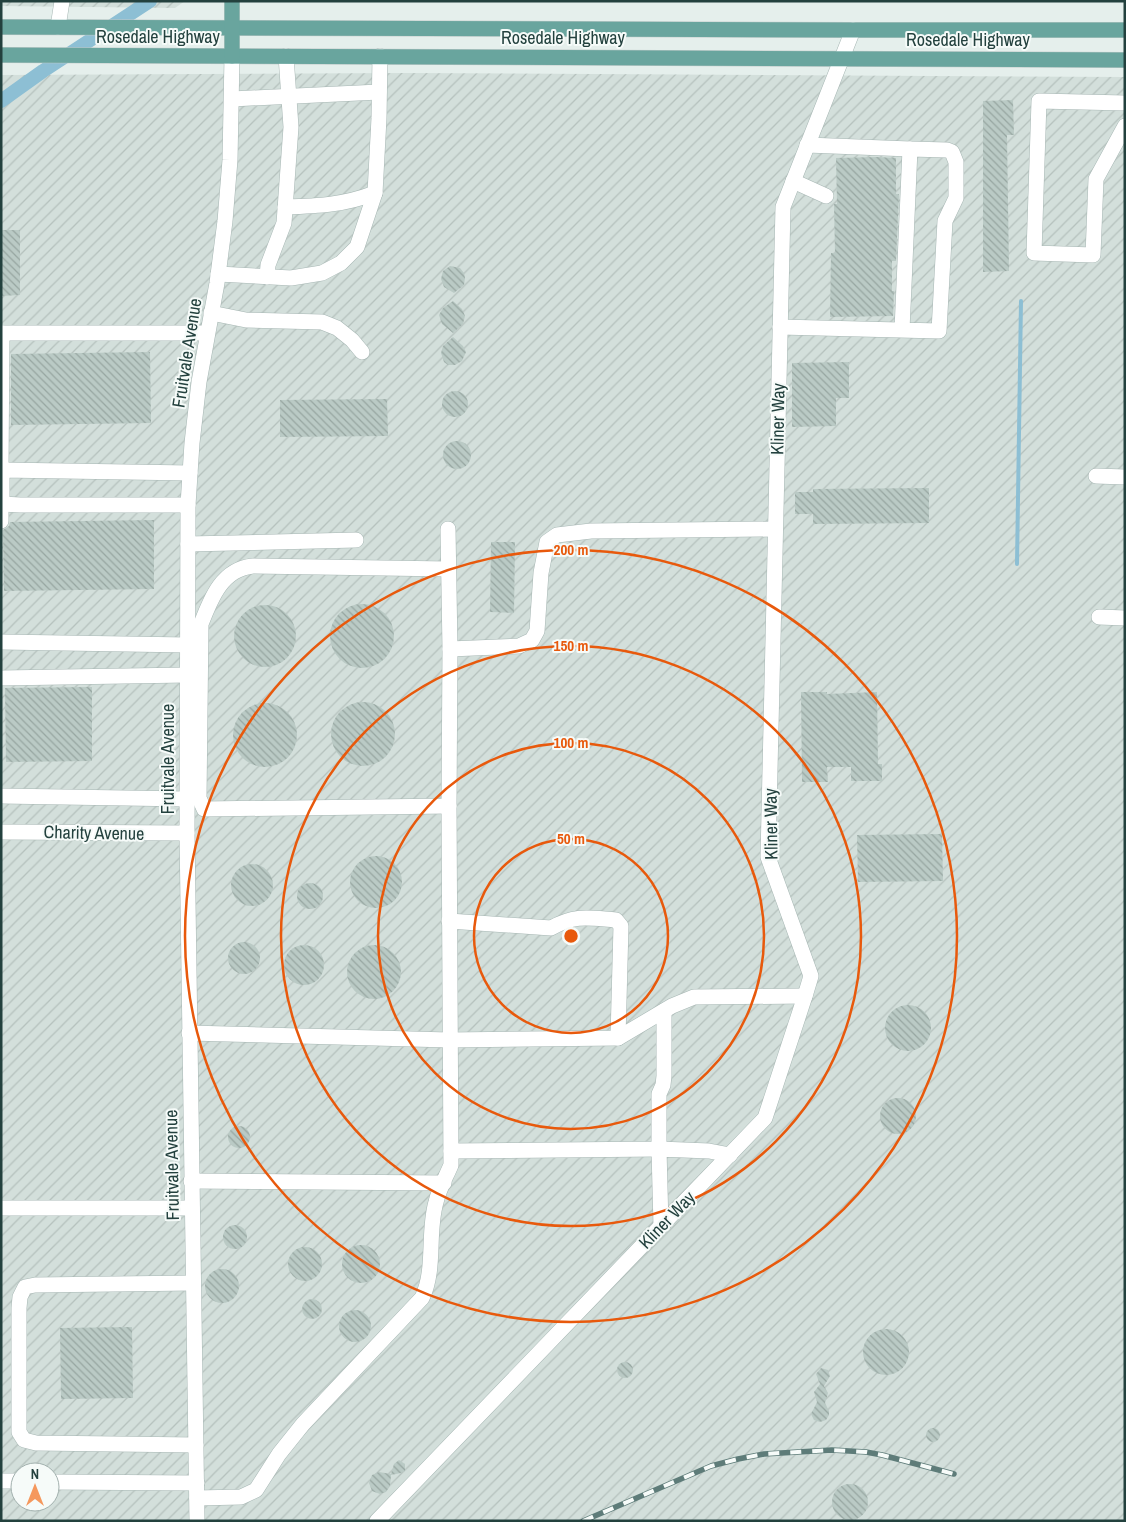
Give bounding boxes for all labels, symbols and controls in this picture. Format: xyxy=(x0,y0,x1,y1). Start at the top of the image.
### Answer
street label: Rosedale Highway xyxy=(96,24,221,49)
street label: Rosedale Highway xyxy=(501,25,626,50)
street label: Rosedale Highway xyxy=(906,27,1031,52)
street label: Fruitvale Avenue xyxy=(166,296,207,409)
street label: Kliner Way xyxy=(764,382,791,455)
text: 200 m xyxy=(554,539,588,560)
text: 150 m xyxy=(554,635,588,656)
street label: Fruitvale Avenue xyxy=(155,704,180,814)
text: 100 m xyxy=(554,732,588,753)
street label: Kliner Way xyxy=(757,787,784,860)
street label: Charity Avenue xyxy=(43,819,145,846)
text: 50 m xyxy=(557,828,585,849)
centre of rings xyxy=(562,927,580,945)
street label: Fruitvale Avenue xyxy=(158,1110,185,1220)
street label: Kliner Way xyxy=(633,1185,701,1254)
north arrow xyxy=(10,1462,60,1512)
text: N xyxy=(31,1465,39,1483)

